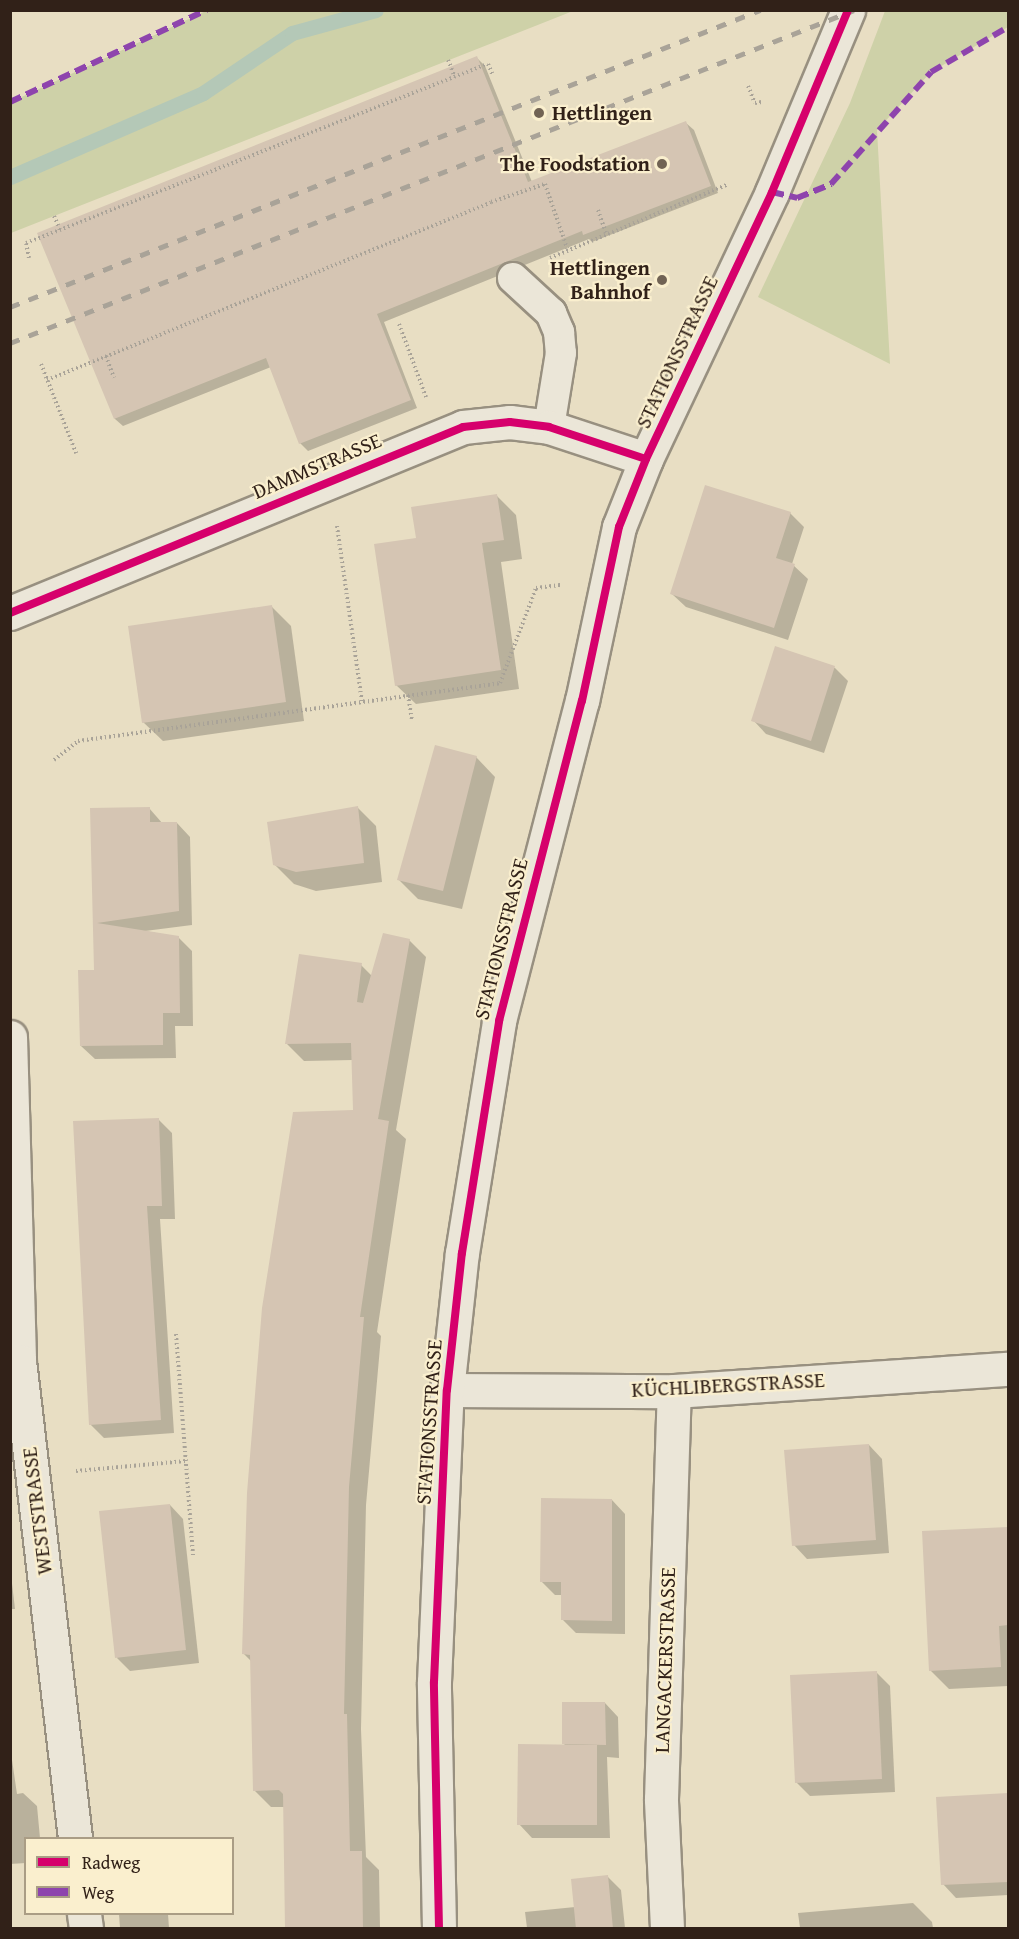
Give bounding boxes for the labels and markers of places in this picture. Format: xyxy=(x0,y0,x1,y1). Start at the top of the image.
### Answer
place label: Hettlingen xyxy=(552,100,652,126)
marker: Hettlingen xyxy=(530,104,548,122)
place label: The Foodstation xyxy=(500,151,650,177)
marker: The Foodstation xyxy=(655,157,669,171)
place label: Hettlingen Bahnhof xyxy=(550,255,650,305)
marker: Hettlingen Bahnhof xyxy=(655,273,669,287)

